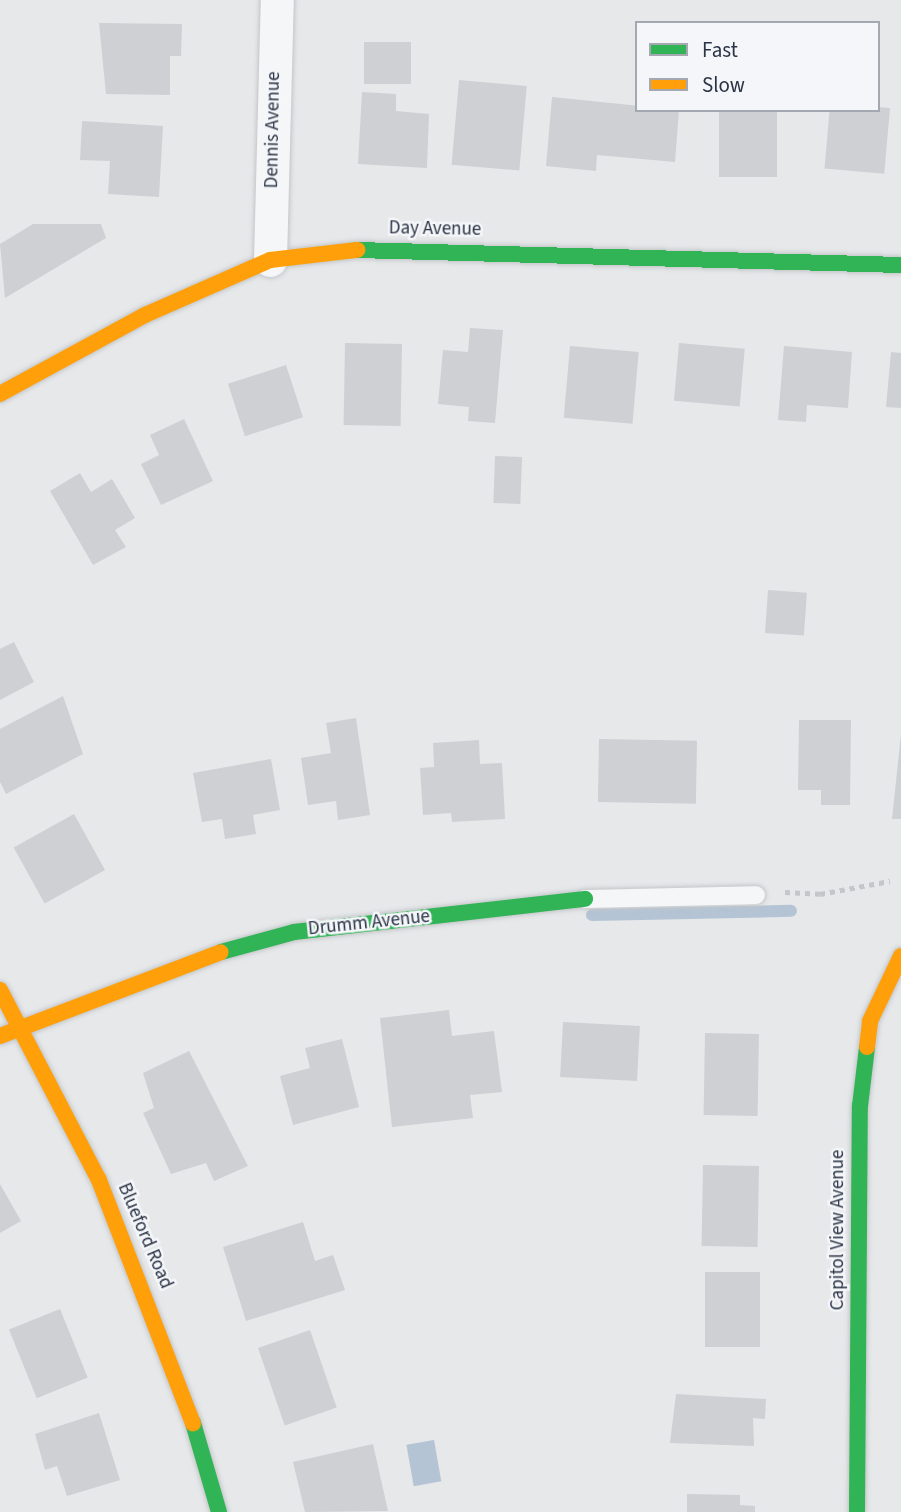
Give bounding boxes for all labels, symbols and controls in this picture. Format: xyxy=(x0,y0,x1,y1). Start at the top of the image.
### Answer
legend xyxy=(635,21,880,112)
text: Fast xyxy=(702,35,738,65)
text: Slow xyxy=(702,70,745,100)
street label: Dennis Avenue xyxy=(261,71,285,189)
street label: Day Avenue xyxy=(389,217,481,241)
street label: Drumm Avenue xyxy=(307,905,431,941)
street label: Capitol View Avenue xyxy=(827,1150,849,1310)
street label: Blueford Road xyxy=(112,1180,178,1292)

